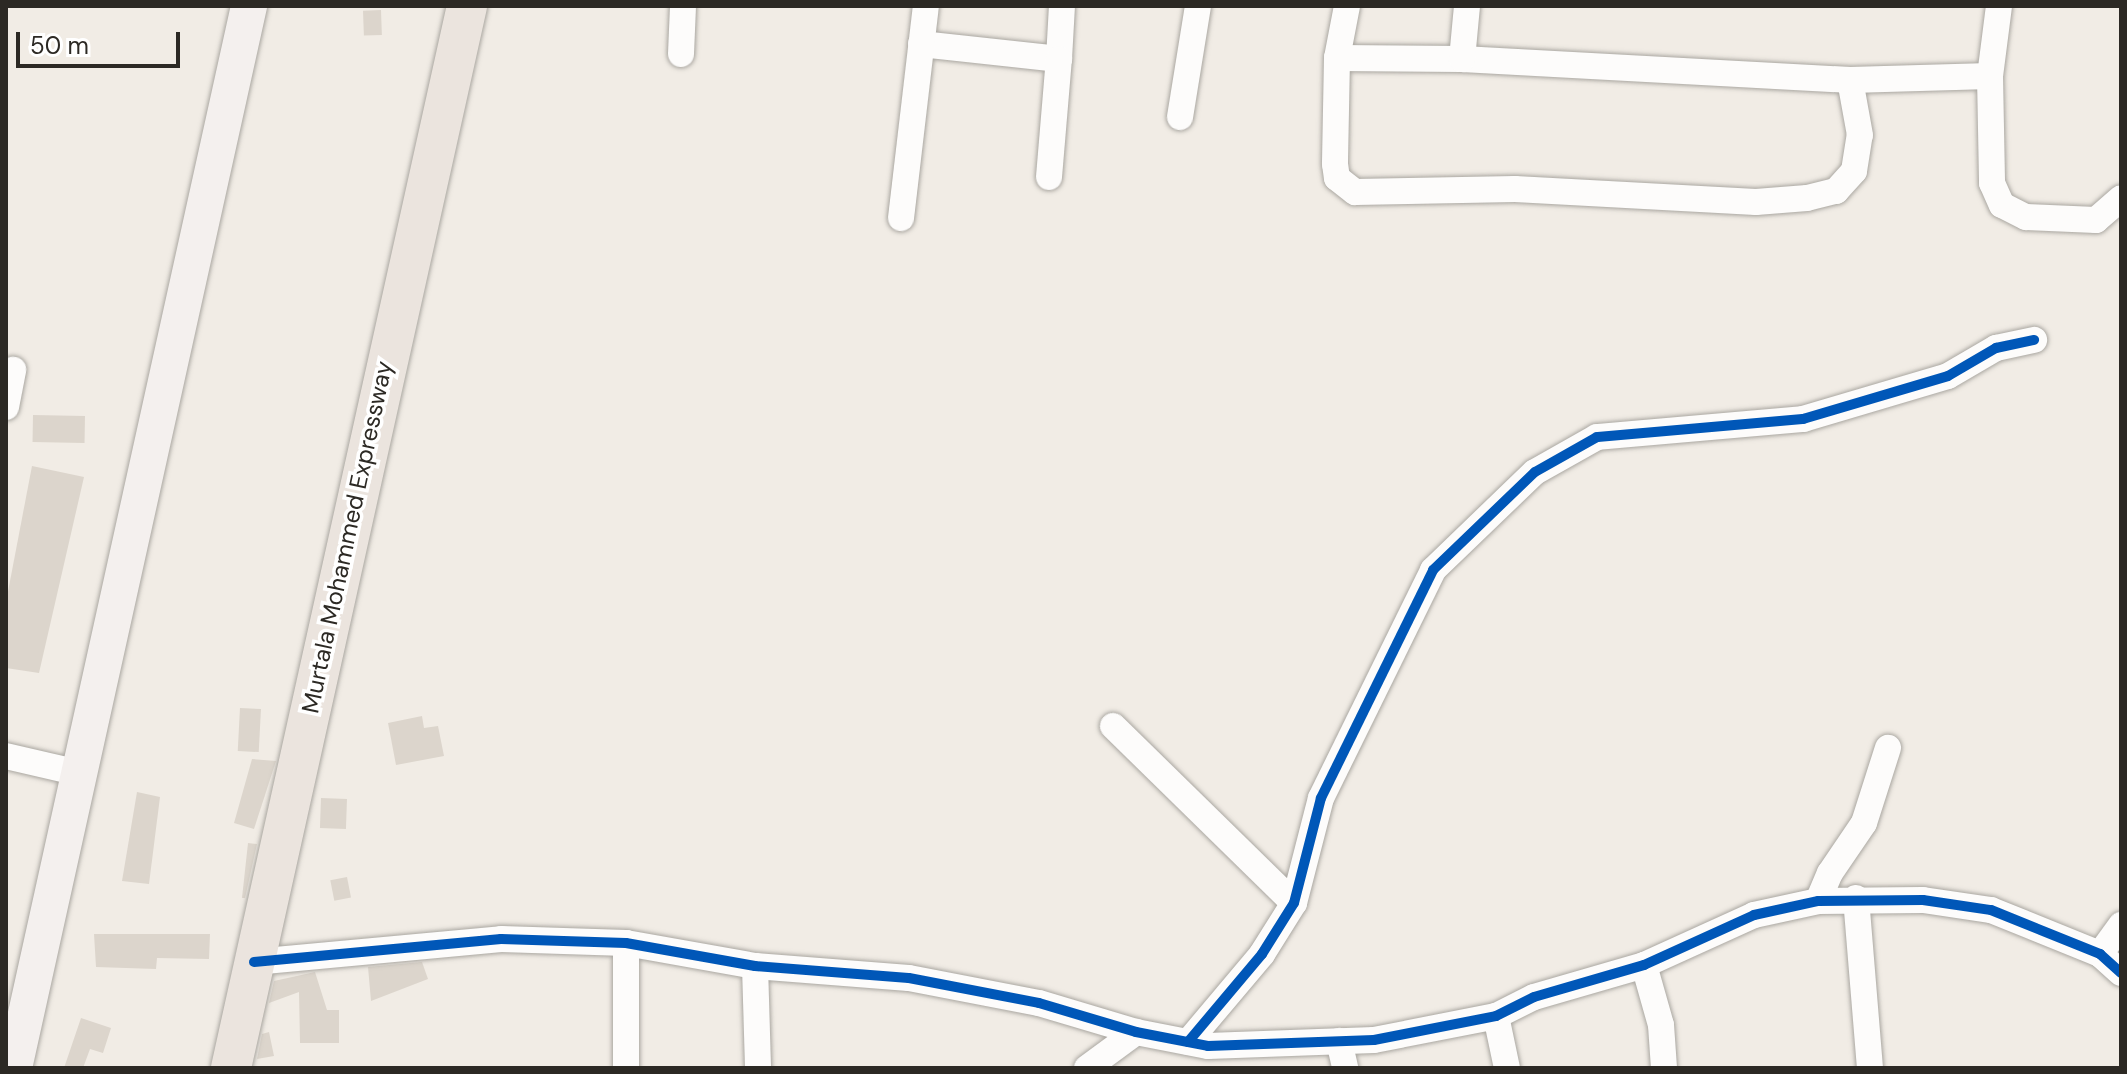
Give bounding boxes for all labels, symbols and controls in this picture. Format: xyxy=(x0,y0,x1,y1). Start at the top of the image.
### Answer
scale bar xyxy=(20,16,184,66)
text: 50 m xyxy=(30,30,89,61)
street label: Murtala Mohammed Expressway xyxy=(296,358,398,716)

